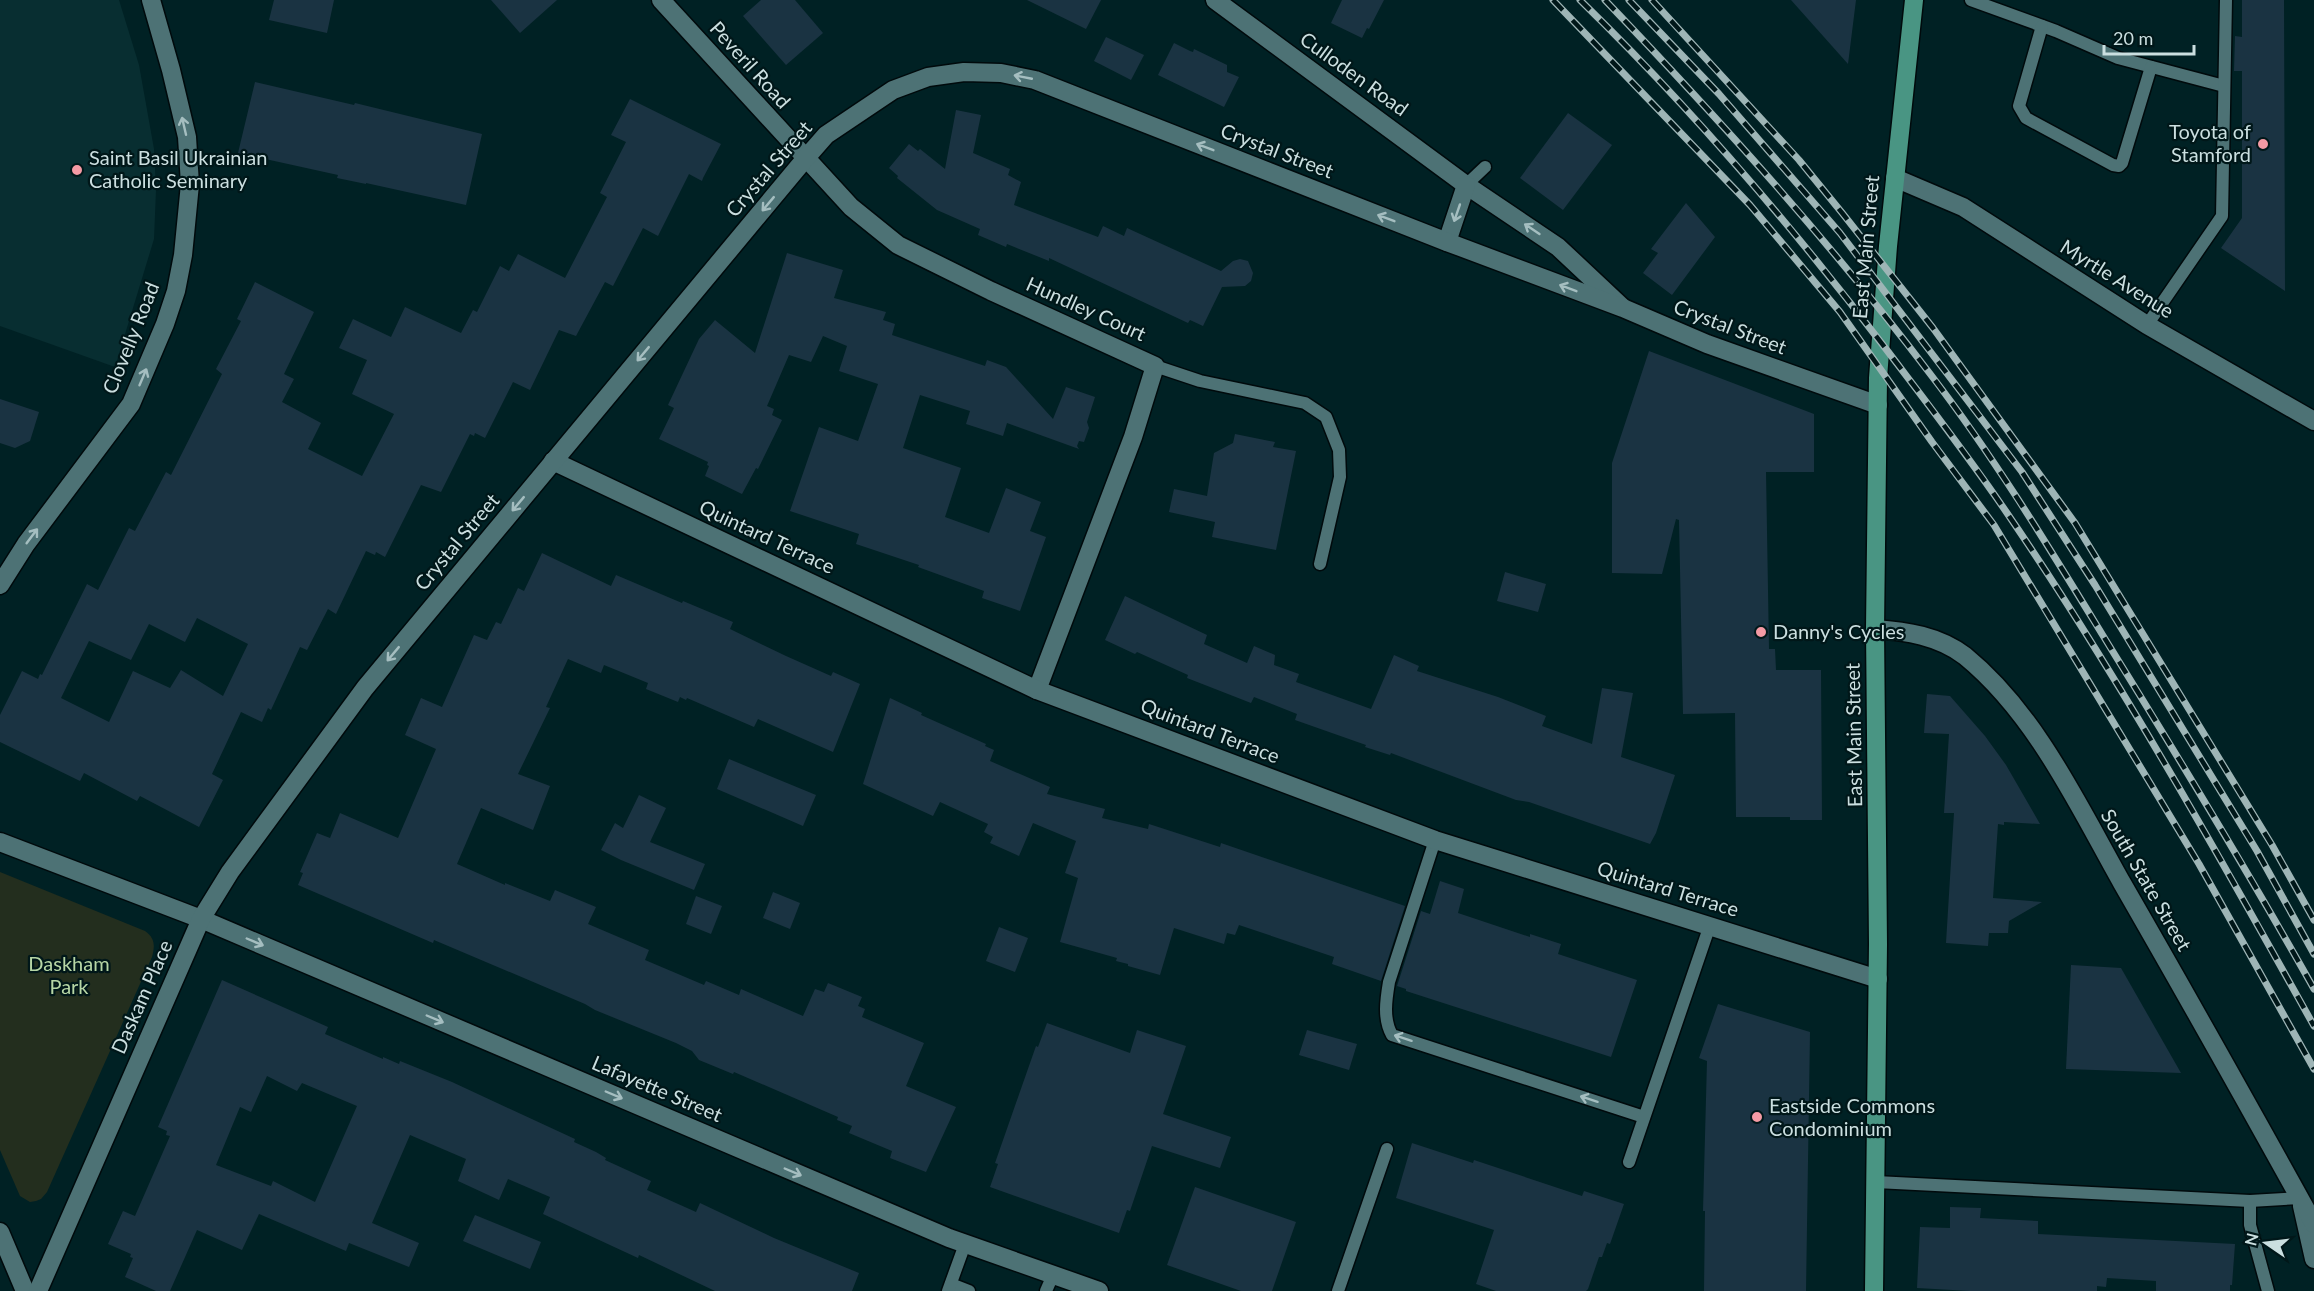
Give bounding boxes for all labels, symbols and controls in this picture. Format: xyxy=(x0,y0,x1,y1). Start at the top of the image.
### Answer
street label: Peveril Road xyxy=(705,16,796,113)
scale bar xyxy=(2104,18,2194,56)
street label: Culloden Road xyxy=(1296,26,1413,120)
text: 20 m xyxy=(2113,27,2153,49)
one-way arrow xyxy=(1013,71,1033,82)
street label: Crystal Street xyxy=(720,116,816,221)
one-way arrow xyxy=(178,117,190,136)
street label: Crystal Street xyxy=(1218,118,1337,183)
place label: Toyota of Stamford xyxy=(2169,119,2251,166)
marker: Toyota of Stamford xyxy=(2256,137,2270,151)
one-way arrow xyxy=(1196,141,1215,152)
place label: Saint Basil Ukrainian Catholic Seminary xyxy=(89,145,267,192)
marker: Saint Basil Ukrainian Catholic Seminary xyxy=(70,163,84,177)
street label: East Main Street xyxy=(1847,174,1883,320)
one-way arrow xyxy=(761,196,774,212)
one-way arrow xyxy=(1450,203,1461,222)
one-way arrow xyxy=(1377,212,1396,223)
one-way arrow xyxy=(1524,223,1540,235)
street label: Myrtle Avenue xyxy=(2056,234,2179,323)
street label: Hundley Court xyxy=(1023,271,1150,345)
street label: Clovelly Road xyxy=(97,278,163,397)
one-way arrow xyxy=(1560,281,1578,292)
street label: Crystal Street xyxy=(1671,294,1790,359)
one-way arrow xyxy=(636,346,649,362)
one-way arrow xyxy=(138,368,149,386)
street label: Crystal Street xyxy=(409,488,504,595)
street label: Quintard Terrace xyxy=(696,494,839,578)
one-way arrow xyxy=(511,496,524,512)
one-way arrow xyxy=(25,528,38,544)
place label: Danny's Cycles xyxy=(1773,619,1905,643)
marker: Danny's Cycles xyxy=(1754,625,1768,639)
one-way arrow xyxy=(387,646,400,662)
street label: East Main Street xyxy=(1840,663,1866,807)
street label: Quintard Terrace xyxy=(1138,693,1283,768)
street label: South State Street xyxy=(2097,804,2197,955)
street label: Quintard Terrace xyxy=(1595,855,1742,921)
street label: Daskam Place xyxy=(105,936,177,1057)
one-way arrow xyxy=(246,937,264,948)
park label: Daskham Park xyxy=(28,951,110,998)
one-way arrow xyxy=(425,1014,443,1025)
one-way arrow xyxy=(1394,1032,1413,1043)
street label: Lafayette Street xyxy=(589,1050,726,1126)
one-way arrow xyxy=(604,1090,623,1101)
one-way arrow xyxy=(1580,1093,1599,1104)
place label: Eastside Commons Condominium xyxy=(1769,1093,1935,1140)
marker: Eastside Commons Condominium xyxy=(1750,1110,1764,1124)
one-way arrow xyxy=(784,1166,802,1178)
north arrow xyxy=(2236,1213,2296,1273)
text: N xyxy=(2240,1231,2262,1248)

